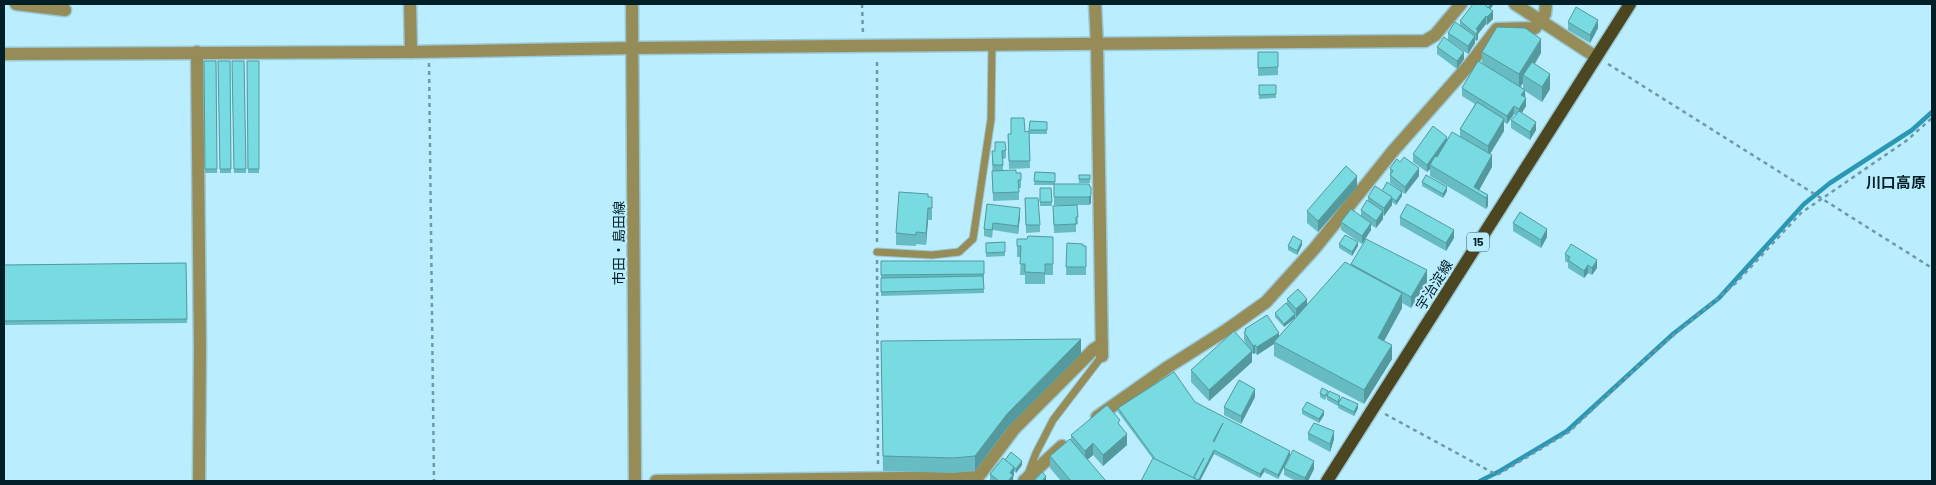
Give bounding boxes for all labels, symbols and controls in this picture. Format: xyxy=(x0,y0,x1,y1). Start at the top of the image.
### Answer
district label: 川口高原 xyxy=(1866,173,1926,191)
street label: 市田・島田線 xyxy=(610,201,627,285)
road number: 15 xyxy=(1467,232,1489,252)
street label: 宇治淀線 xyxy=(1412,256,1456,313)

